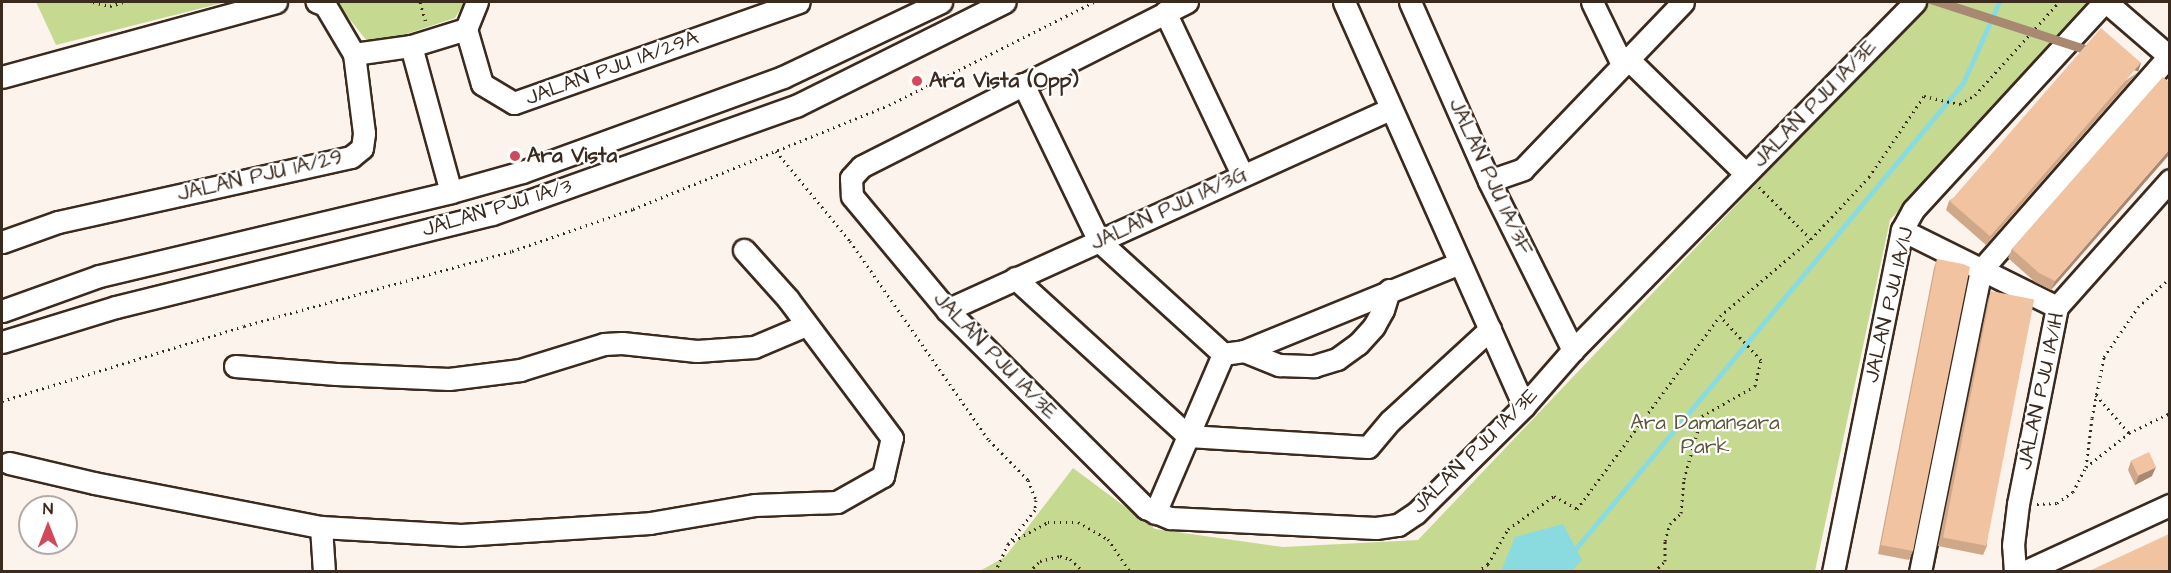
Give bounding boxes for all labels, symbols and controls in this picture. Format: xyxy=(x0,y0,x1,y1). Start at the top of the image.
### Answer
street label: JALAN PJU 1A/29A xyxy=(522,25,702,111)
street label: JALAN PJU 1A/3E xyxy=(1748,35,1882,173)
place label: Ara Vista (Opp) xyxy=(929,68,1079,94)
marker: Ara Vista (Opp) xyxy=(910,74,924,88)
street label: JALAN PJU 1A/3F xyxy=(1443,95,1537,259)
place label: Ara Vista xyxy=(527,143,617,169)
street label: JALAN PJU 1A/29 xyxy=(175,145,345,207)
marker: Ara Vista xyxy=(508,149,522,163)
street label: JALAN PJU 1A/3G xyxy=(1087,162,1251,256)
street label: JALAN PJU 1A/3 xyxy=(419,173,575,243)
street label: JALAN PJU 1A/1J xyxy=(1859,225,1919,385)
street label: JALAN PJU 1A/3E xyxy=(928,287,1062,425)
street label: JALAN PJU 1A/1H xyxy=(2012,310,2070,472)
street label: JALAN PJU 1A/3E xyxy=(1407,383,1543,519)
park label: Ara Damansara Park xyxy=(1630,410,1780,460)
north arrow xyxy=(18,495,78,555)
text: N xyxy=(43,498,53,520)

